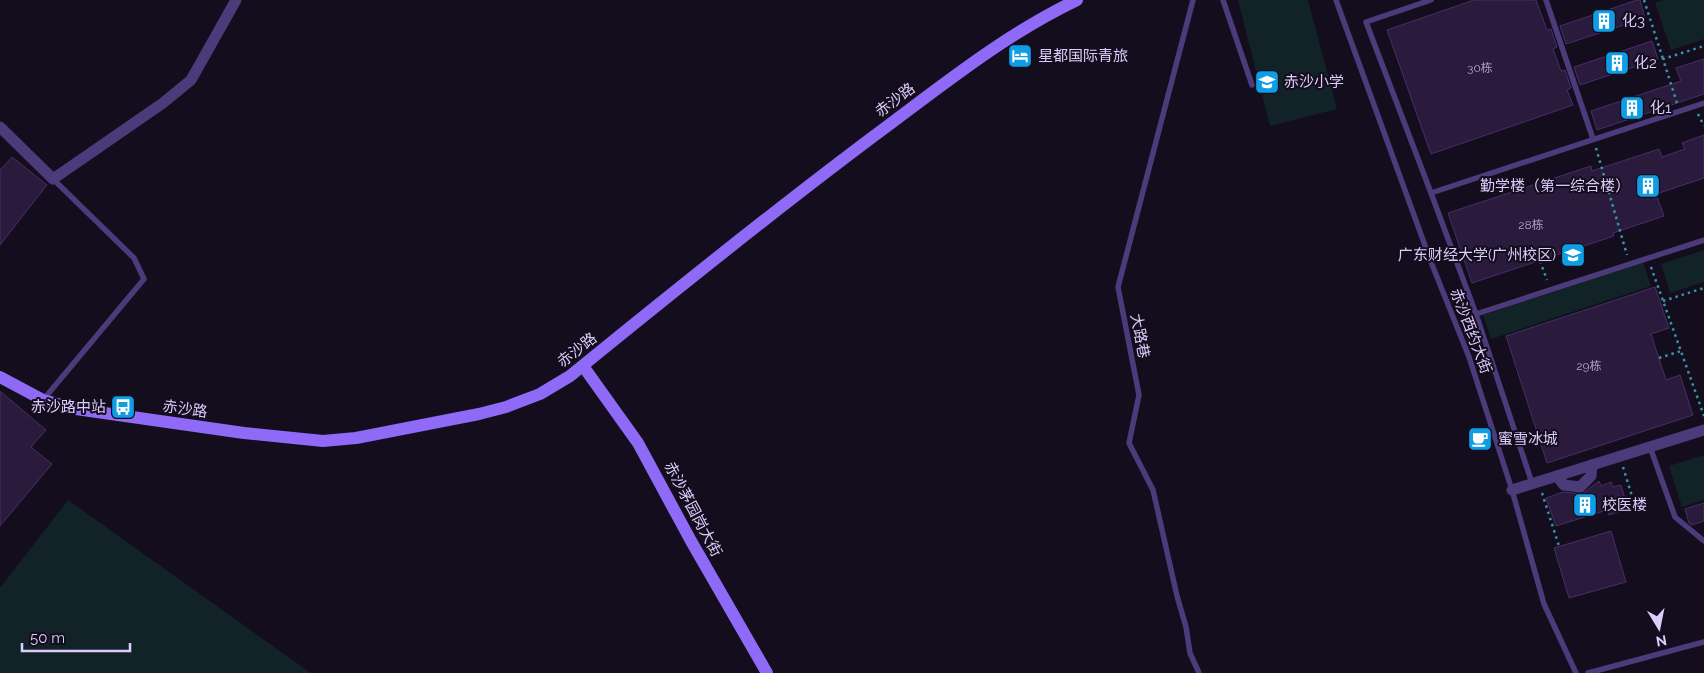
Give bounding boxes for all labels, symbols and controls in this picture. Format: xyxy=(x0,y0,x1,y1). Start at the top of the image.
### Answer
building icon: 化3 xyxy=(1591,8,1617,34)
place label: 化3 xyxy=(1622,12,1645,30)
hotel icon: 星都国际青旅 xyxy=(1007,43,1033,69)
place label: 星都国际青旅 xyxy=(1038,47,1128,65)
building icon: 化2 xyxy=(1604,50,1630,76)
place label: 化2 xyxy=(1634,54,1657,72)
house number: 30栋 xyxy=(1467,61,1493,75)
school or university icon: 赤沙小学 xyxy=(1254,69,1280,95)
place label: 赤沙小学 xyxy=(1284,73,1344,91)
street label: 赤沙路 xyxy=(872,79,918,121)
building icon: 化1 xyxy=(1619,95,1645,121)
place label: 化1 xyxy=(1650,99,1672,117)
building icon: 勤学楼（第一综合楼） xyxy=(1635,173,1661,199)
place label: 勤学楼（第一综合楼） xyxy=(1480,177,1630,195)
house number: 28栋 xyxy=(1518,218,1544,232)
school or university icon: 广东财经大学(广州校区) xyxy=(1560,242,1586,268)
place label: 广东财经大学(广州校区) xyxy=(1398,246,1556,264)
street label: 赤沙西约大街 xyxy=(1446,286,1496,376)
street label: 大路巷 xyxy=(1127,312,1153,360)
street label: 赤沙路 xyxy=(554,329,600,371)
house number: 29栋 xyxy=(1576,359,1602,373)
bus stop icon: 赤沙路中站 xyxy=(110,394,136,420)
street label: 赤沙路 xyxy=(161,397,209,421)
place label: 赤沙路中站 xyxy=(31,398,106,416)
cafe icon: 蜜雪冰城 xyxy=(1467,426,1493,452)
place label: 蜜雪冰城 xyxy=(1498,430,1558,448)
street label: 赤沙茅园岗大街 xyxy=(660,458,726,560)
building icon: 校医楼 xyxy=(1572,492,1598,518)
place label: 校医楼 xyxy=(1602,496,1647,514)
north arrow xyxy=(1634,603,1684,653)
scale bar xyxy=(22,620,130,652)
text: 50 m xyxy=(30,629,65,647)
text: N xyxy=(1655,632,1668,650)

